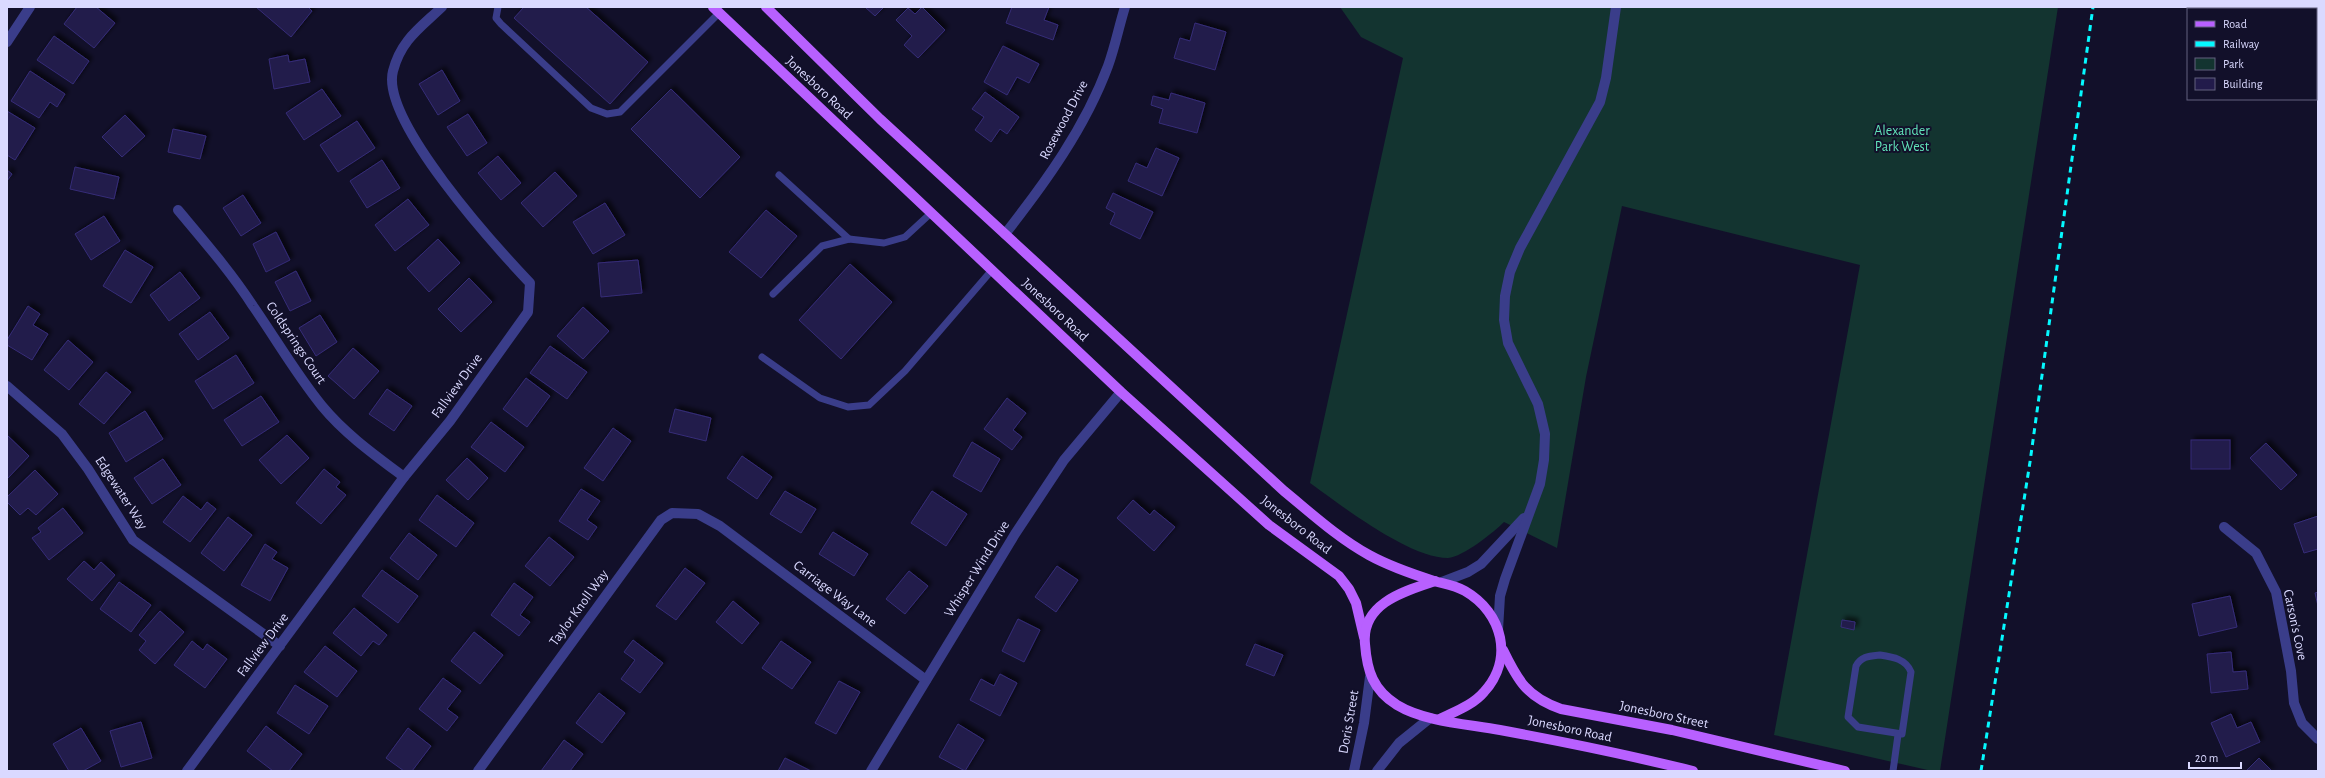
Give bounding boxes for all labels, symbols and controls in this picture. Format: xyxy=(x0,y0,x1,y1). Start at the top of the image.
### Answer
legend xyxy=(2187,8,2317,100)
text: Road xyxy=(2223,18,2247,30)
text: Railway xyxy=(2223,38,2259,51)
street label: Jonesboro Road xyxy=(783,54,855,122)
text: Park xyxy=(2223,58,2244,70)
street label: Rosewood Drive xyxy=(1037,78,1091,162)
text: Building xyxy=(2223,78,2263,90)
park label: Alexander Park West xyxy=(1874,124,1930,154)
street label: Jonesboro Road xyxy=(1019,276,1091,344)
street label: Coldsprings Court xyxy=(263,299,329,387)
street label: Fallview Drive xyxy=(429,351,485,421)
street label: Edgewater Way xyxy=(92,454,150,532)
street label: Jonesboro Road xyxy=(1258,493,1334,557)
street label: Whisper Wind Drive xyxy=(942,518,1012,620)
street label: Carriage Way Lane xyxy=(791,558,879,630)
street label: Taylor Knoll Way xyxy=(547,567,611,649)
street label: Carson's Cove xyxy=(2281,588,2309,662)
street label: Fallview Drive xyxy=(235,611,291,679)
street label: Doris Street xyxy=(1337,689,1362,755)
street label: Jonesboro Street xyxy=(1618,699,1710,731)
street label: Jonesboro Road xyxy=(1527,713,1613,745)
scale bar xyxy=(2189,744,2241,770)
text: 20 m xyxy=(2195,752,2218,764)

